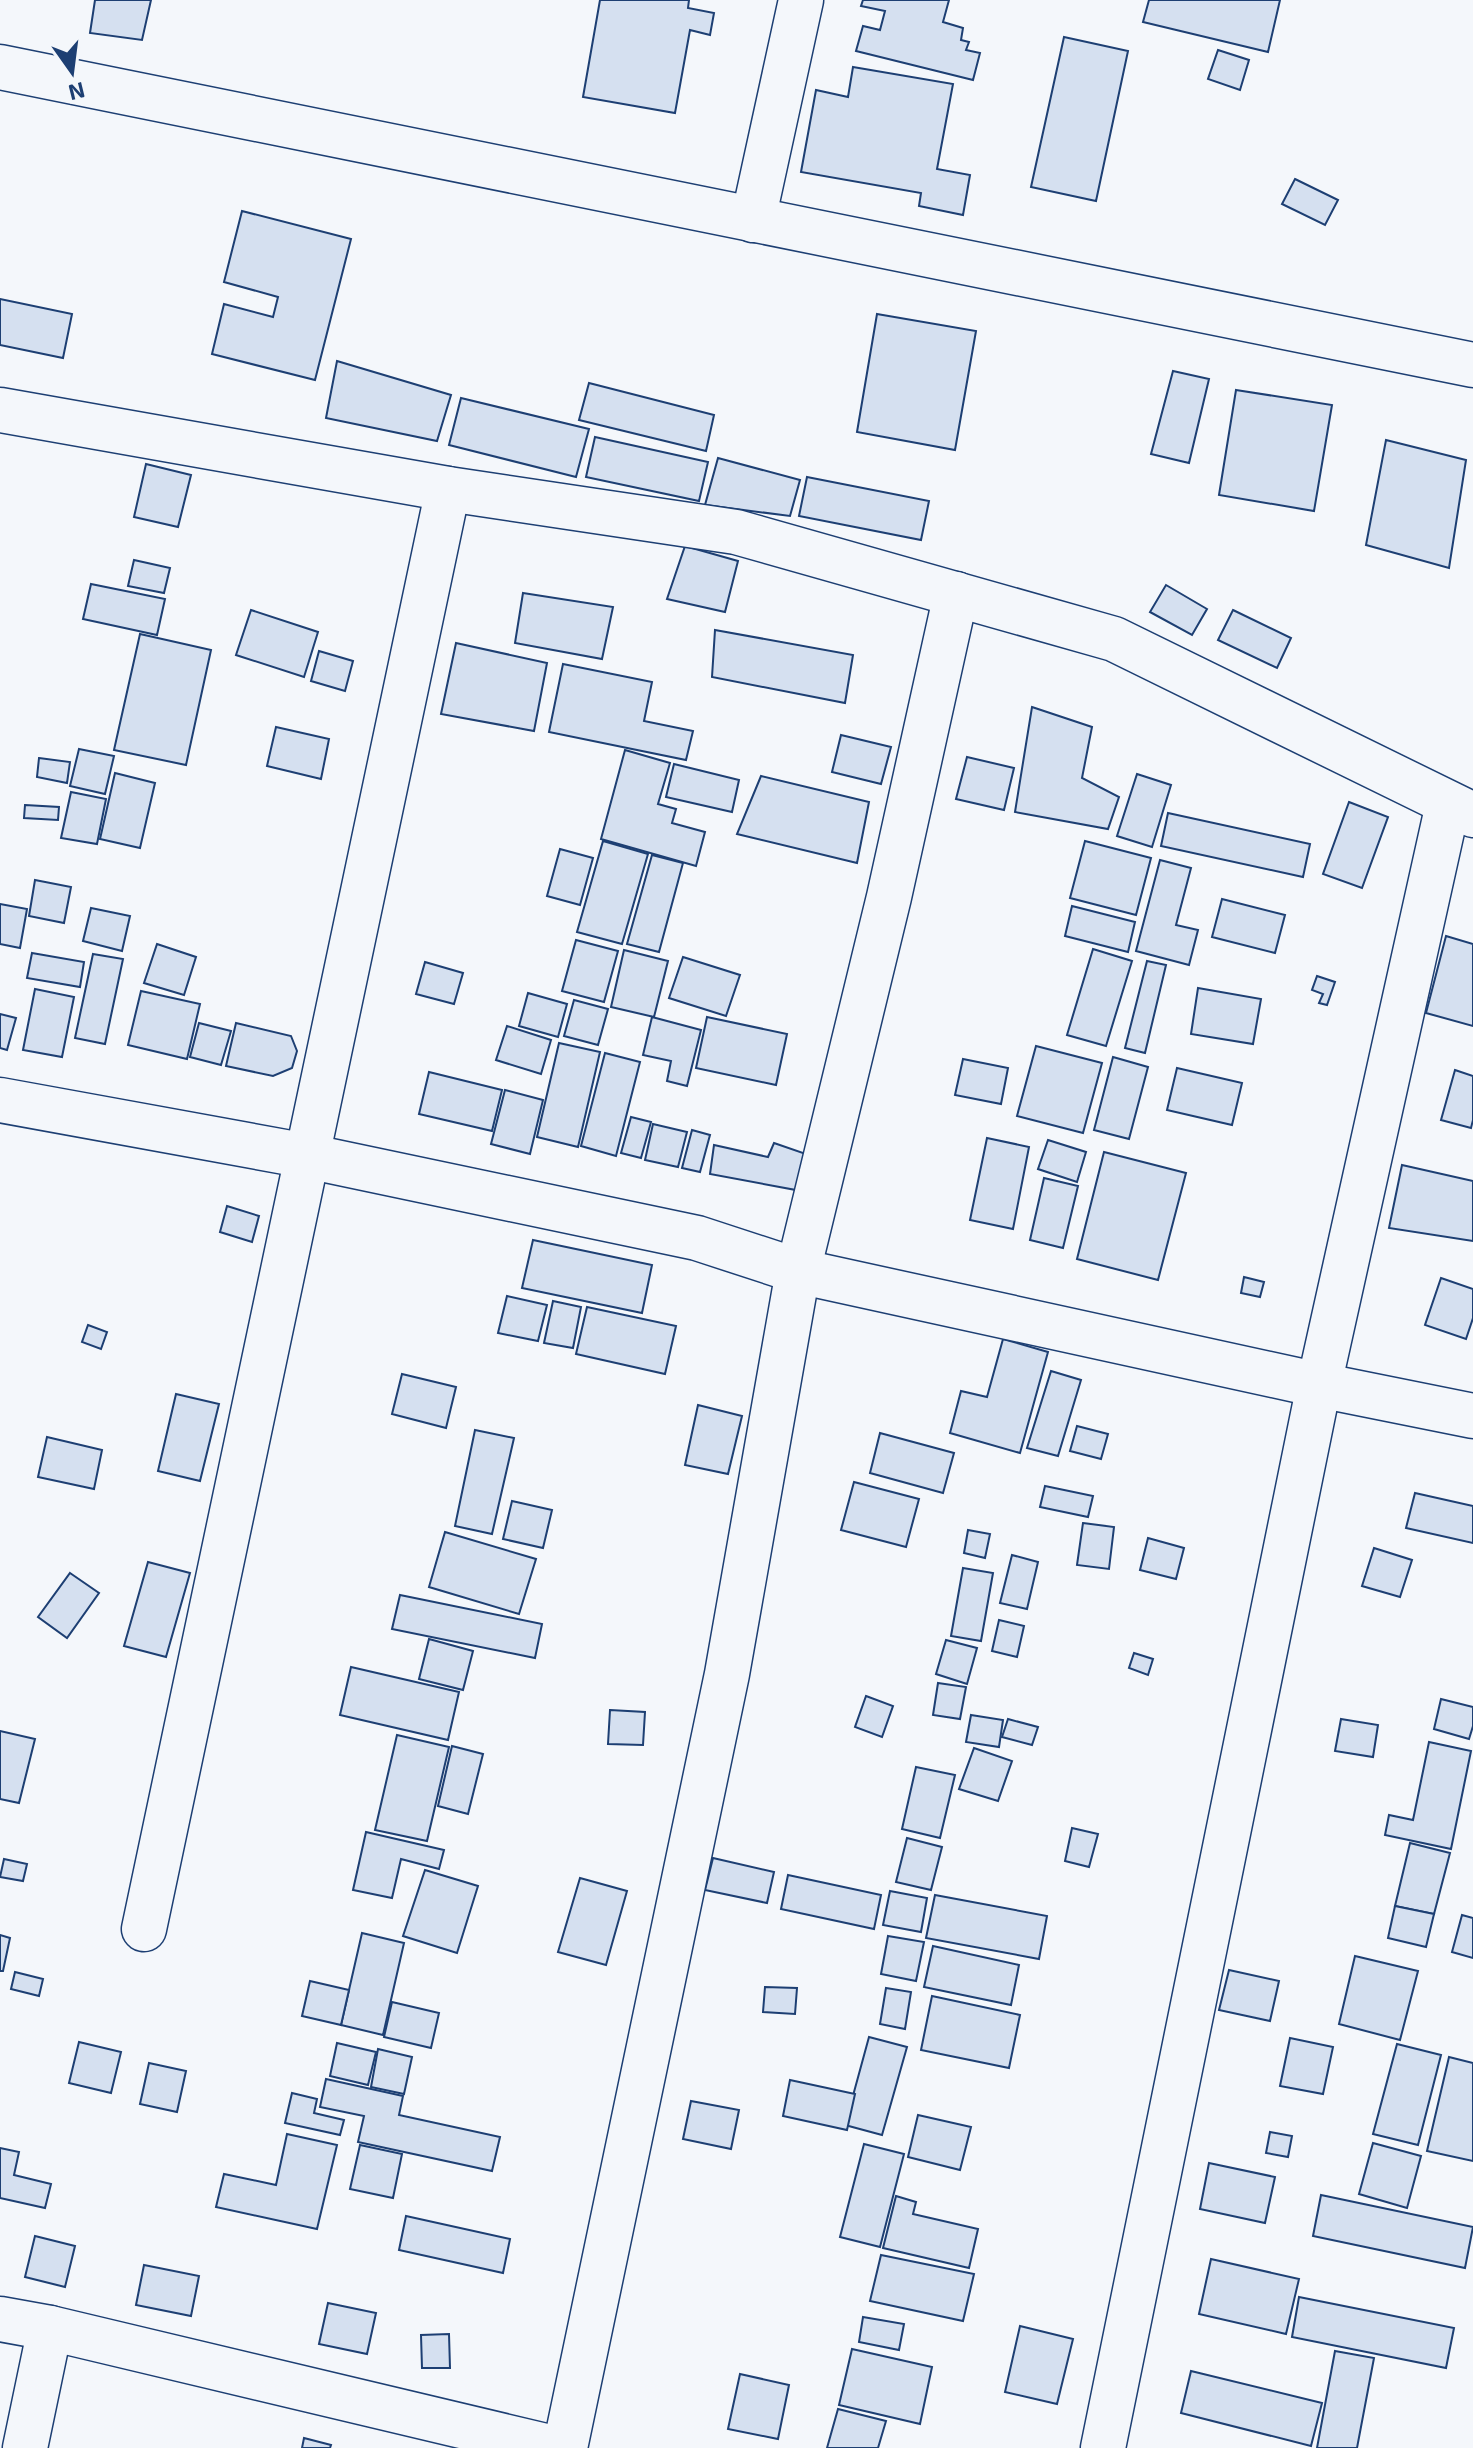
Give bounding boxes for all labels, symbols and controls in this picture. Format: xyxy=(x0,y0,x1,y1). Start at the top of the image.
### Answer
north arrow xyxy=(32,32,112,112)
text: N xyxy=(66,78,88,107)

